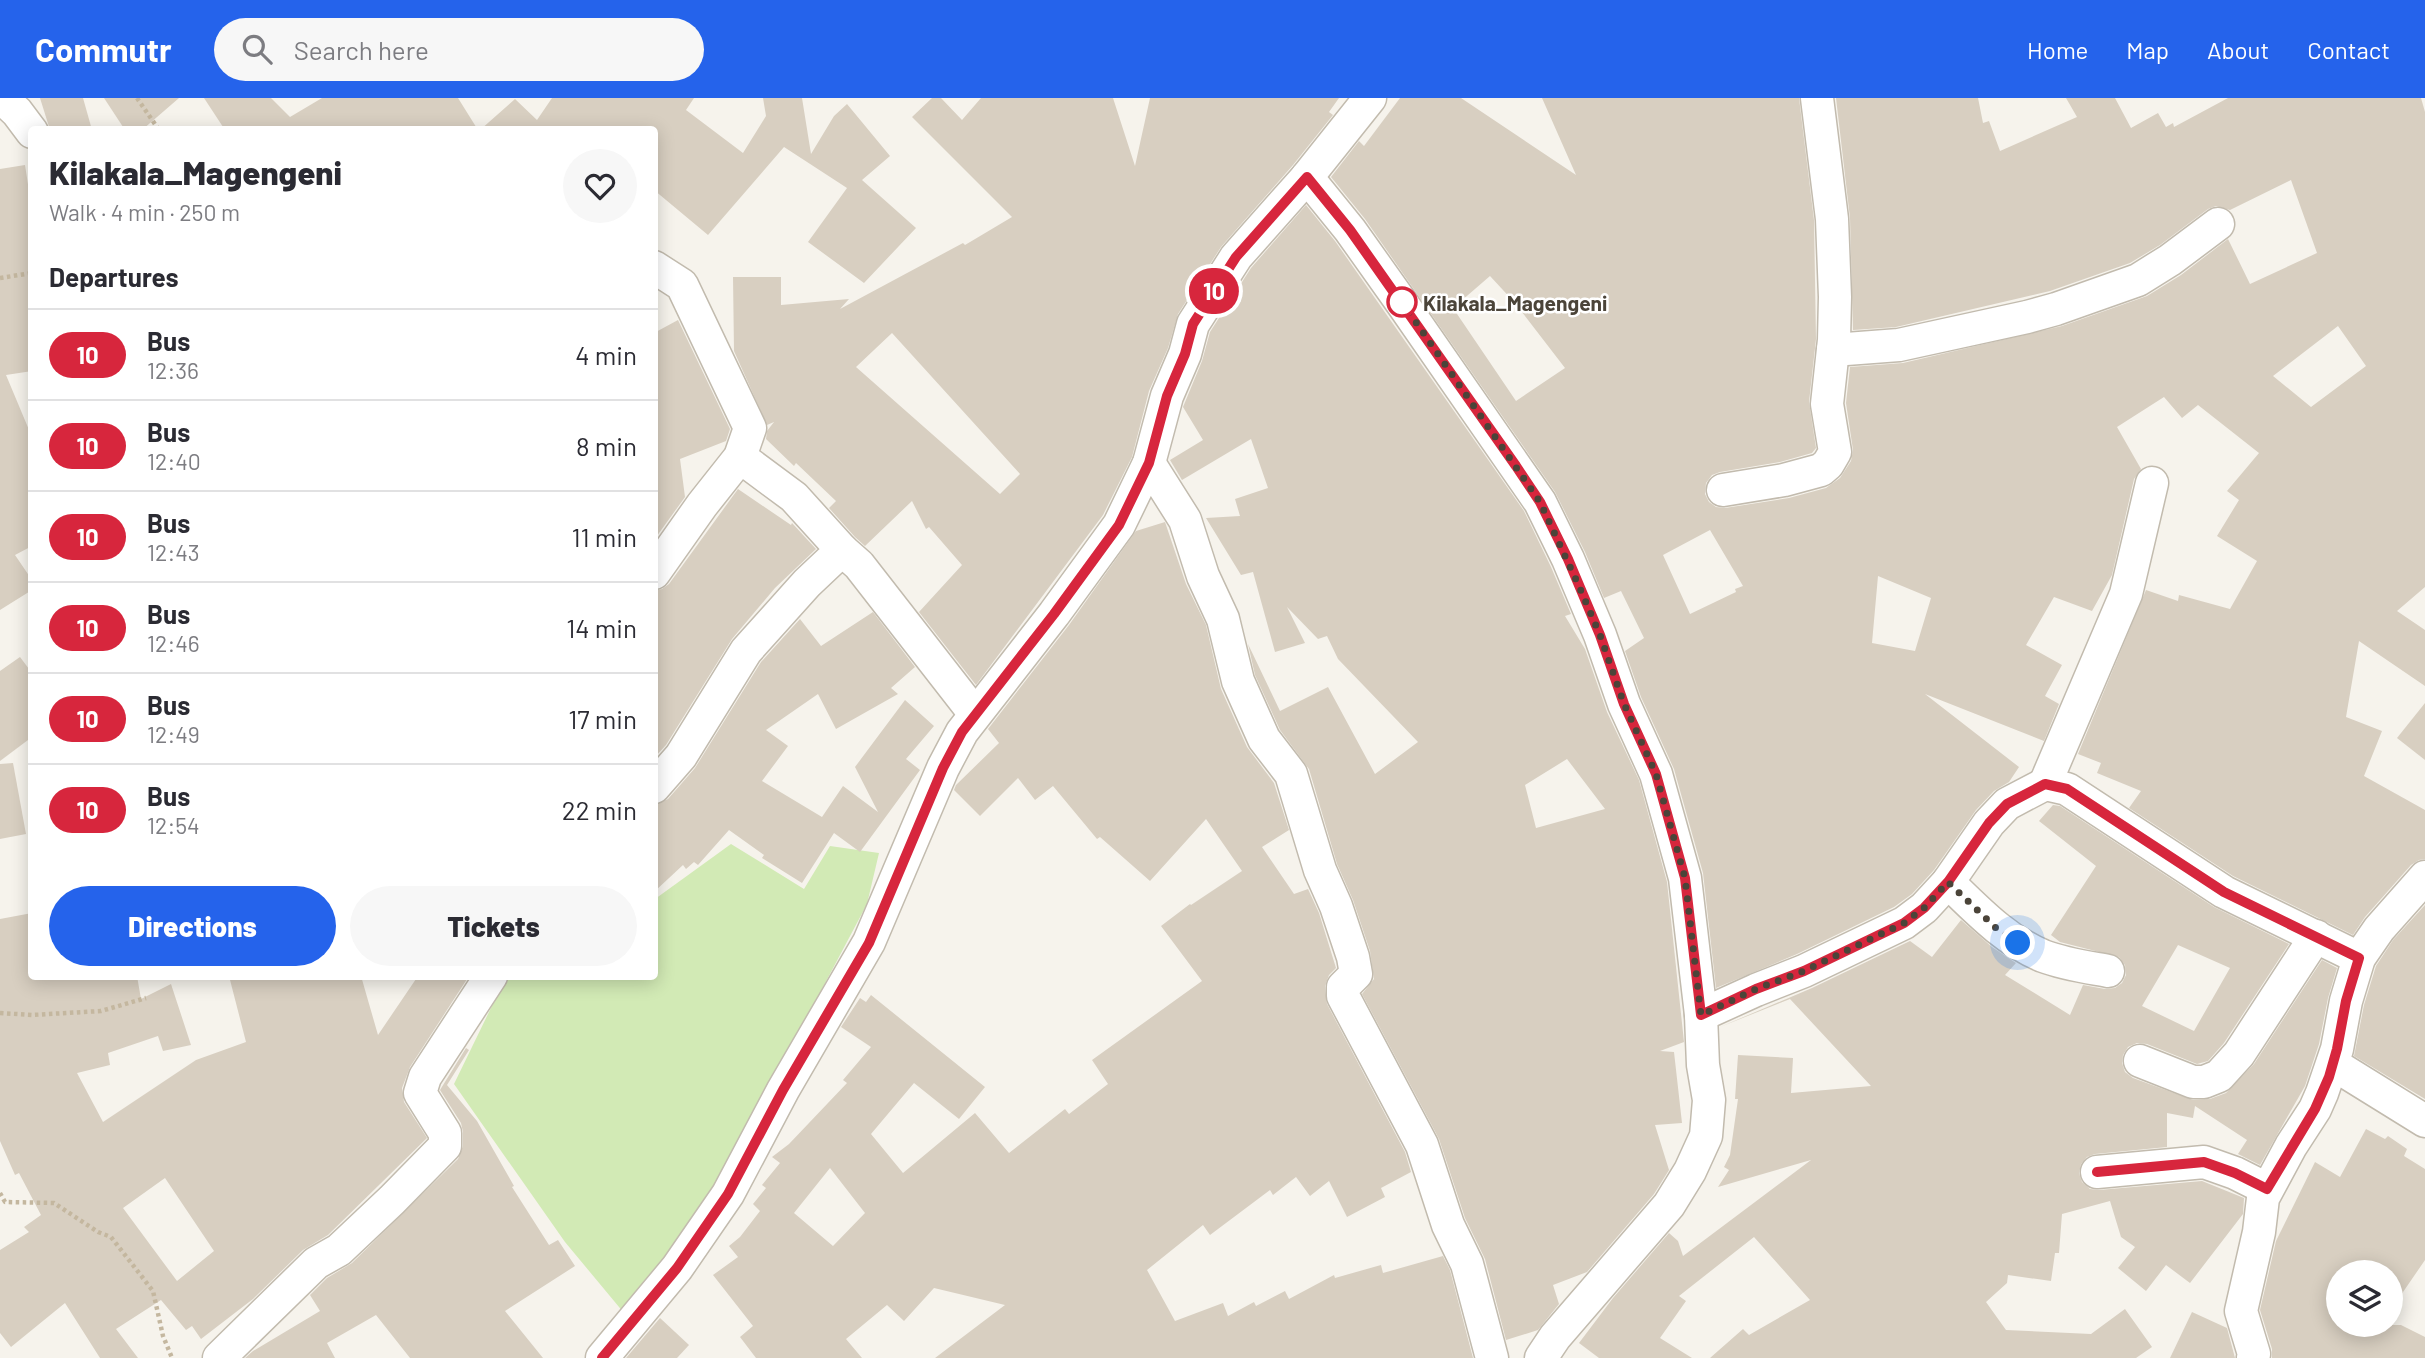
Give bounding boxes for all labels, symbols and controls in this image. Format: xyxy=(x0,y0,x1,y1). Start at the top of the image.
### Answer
search box xyxy=(214,18,704,81)
text: Commutr xyxy=(35,29,172,69)
icon: search xyxy=(238,30,276,68)
text: Search here xyxy=(294,34,429,65)
text: Home xyxy=(2027,35,2088,64)
text: Map xyxy=(2126,35,2169,64)
text: About xyxy=(2207,35,2269,64)
text: Contact xyxy=(2307,35,2390,64)
button: heart xyxy=(563,149,637,223)
text: Kilakala_Magengeni xyxy=(49,152,342,192)
text: Walk · 4 min · 250 m xyxy=(49,198,240,226)
text: Departures xyxy=(49,261,179,292)
line badge: 10 xyxy=(1182,268,1246,314)
text: 10 xyxy=(1203,276,1225,305)
marker: Kilakala_Magengeni xyxy=(1387,287,1417,317)
place label: Kilakala_Magengeni xyxy=(1423,290,1607,315)
text: Bus xyxy=(147,325,190,356)
text: 4 min xyxy=(575,339,637,370)
text: 10 xyxy=(76,340,99,369)
text: 12:36 xyxy=(147,356,199,384)
text: Bus xyxy=(147,416,190,447)
text: 8 min xyxy=(576,430,637,461)
text: 10 xyxy=(76,431,99,460)
text: 12:40 xyxy=(147,447,201,475)
text: Bus xyxy=(147,507,190,538)
text: 11 min xyxy=(571,521,637,552)
text: 10 xyxy=(76,522,99,551)
text: 12:43 xyxy=(147,538,200,566)
text: Bus xyxy=(147,598,190,629)
text: 14 min xyxy=(566,612,637,643)
text: 10 xyxy=(76,613,99,642)
text: 12:46 xyxy=(147,629,200,657)
text: Bus xyxy=(147,689,190,720)
text: 17 min xyxy=(568,703,637,734)
text: 10 xyxy=(76,704,99,733)
text: 12:49 xyxy=(147,720,200,748)
text: Bus xyxy=(147,780,190,811)
text: 22 min xyxy=(562,794,637,825)
text: 10 xyxy=(76,795,99,824)
text: 12:54 xyxy=(147,811,200,839)
button: Directions xyxy=(49,886,336,966)
button: Tickets xyxy=(350,886,637,966)
your location xyxy=(2000,925,2035,960)
map controls xyxy=(2326,1260,2403,1337)
button: layers xyxy=(2326,1260,2403,1337)

